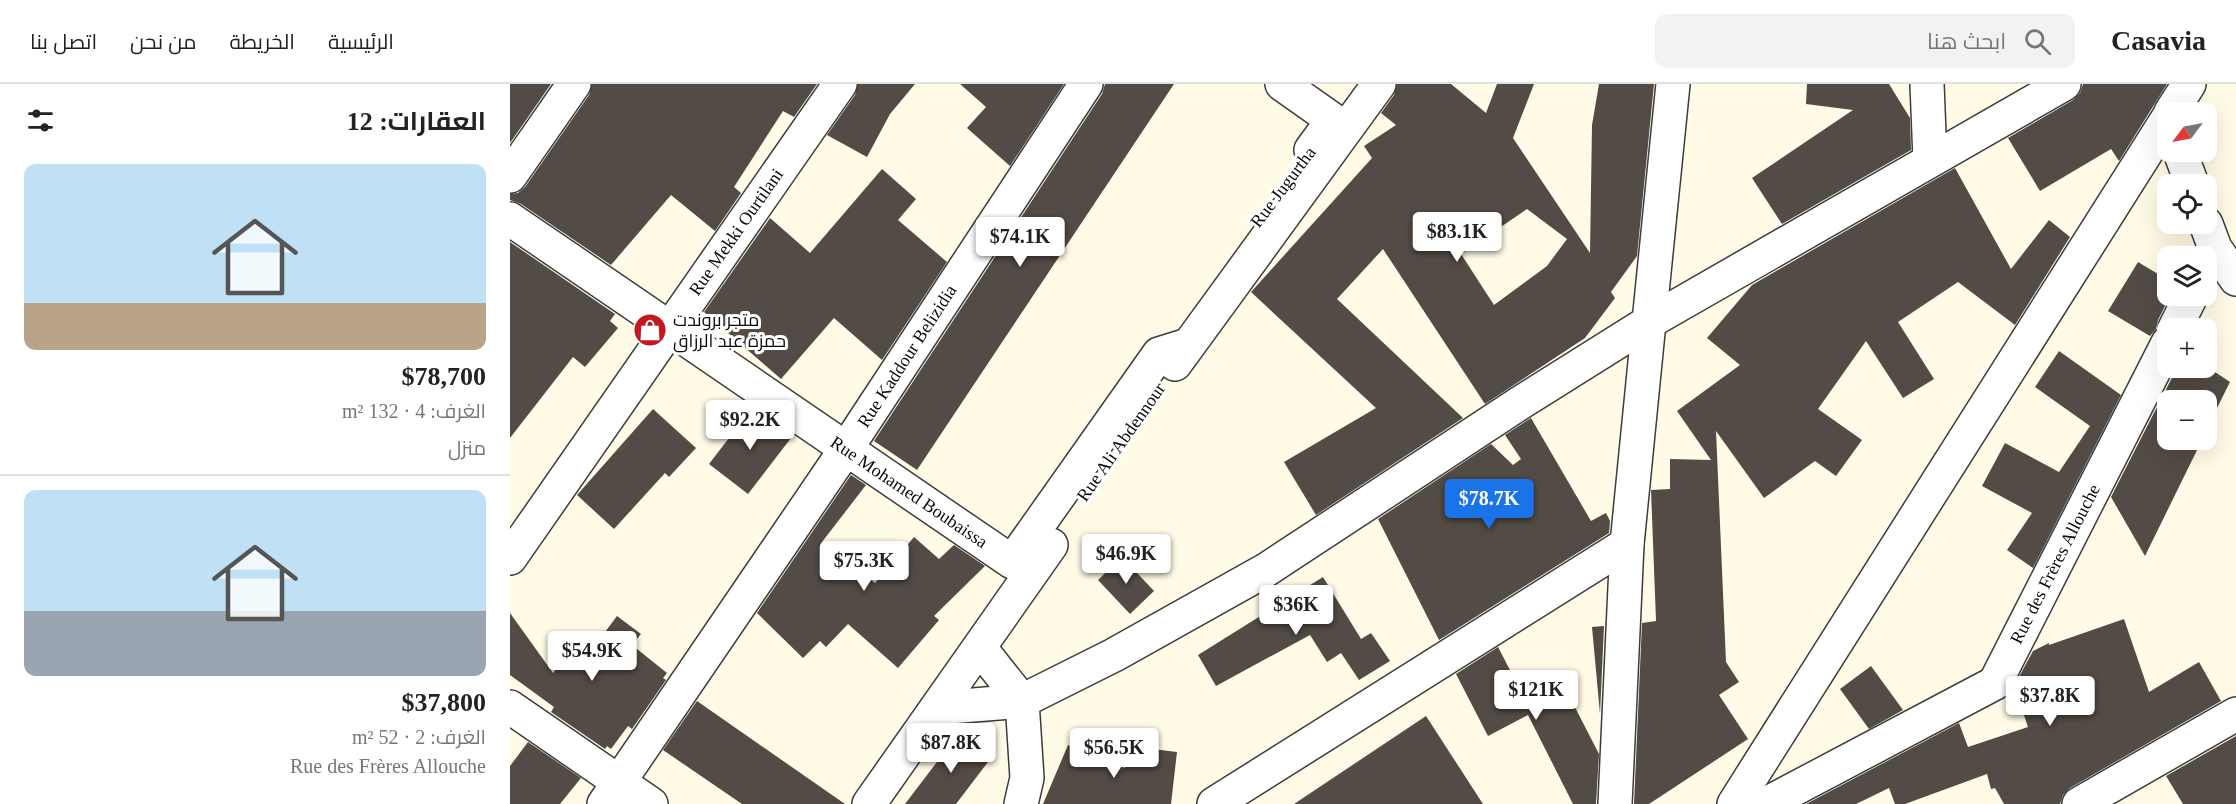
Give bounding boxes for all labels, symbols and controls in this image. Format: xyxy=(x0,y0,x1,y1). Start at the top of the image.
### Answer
search box xyxy=(1655,14,2075,68)
icon: search xyxy=(2021,25,2054,58)
text: Casavia xyxy=(2111,25,2206,56)
text: ابحث هنا xyxy=(1927,29,2006,54)
text: اتصل بنا xyxy=(30,30,97,54)
text: من نحن xyxy=(130,30,196,54)
text: الخريطة xyxy=(229,30,295,54)
text: الرئيسية xyxy=(328,30,394,54)
north arrow xyxy=(2157,102,2217,162)
map controls xyxy=(2157,102,2217,450)
icon: filters xyxy=(24,104,57,137)
text: العقارات: 12 xyxy=(347,107,486,136)
street label: Rue Jugurtha xyxy=(1246,143,1320,231)
street label: Rue Mekki Ourtilani xyxy=(685,165,787,299)
button: locate xyxy=(2157,174,2217,234)
icon: home xyxy=(201,203,309,311)
pin: $83.1K xyxy=(1408,212,1506,263)
pin: $74.1K xyxy=(971,217,1069,268)
text: $83.1K xyxy=(1427,220,1487,242)
text: $74.1K xyxy=(990,225,1050,247)
button: layers xyxy=(2157,246,2217,306)
street label: Rue Kaddour Belizidia xyxy=(853,281,961,431)
place label: متجر بروندت حمزة عبد الرزاق xyxy=(673,310,786,353)
shop icon: متجر بروندت حمزة عبد الرزاق xyxy=(632,312,668,348)
button: + xyxy=(2157,318,2217,378)
text: $78,700 xyxy=(402,362,486,391)
street label: Rue Ali Abdennour xyxy=(1073,379,1169,505)
button: − xyxy=(2157,390,2217,450)
text: الغرف: 4 · 132 m² xyxy=(342,400,486,422)
pin: $92.2K xyxy=(701,400,799,451)
text: $92.2K xyxy=(720,408,780,430)
street label: Rue Mohamed Boubaissa xyxy=(827,432,991,552)
text: منزل xyxy=(448,437,486,459)
pin: $78.7K xyxy=(1440,479,1538,530)
street label: Rue des Frères Allouche xyxy=(2006,481,2104,647)
text: $78.7K xyxy=(1459,487,1519,509)
icon: home xyxy=(201,529,309,637)
pin: $46.9K xyxy=(1077,534,1175,585)
pin: $75.3K xyxy=(815,541,913,592)
text: $46.9K xyxy=(1096,542,1156,564)
text: $75.3K xyxy=(834,549,894,571)
pin: $36K xyxy=(1260,585,1332,636)
text: $36K xyxy=(1273,593,1319,615)
pin: $54.9K xyxy=(543,631,641,682)
text: $54.9K xyxy=(562,639,622,661)
pin: $121K xyxy=(1494,670,1578,721)
pin: $37.8K xyxy=(2001,676,2099,727)
text: $121K xyxy=(1508,678,1564,700)
text: $37.8K xyxy=(2020,684,2080,706)
text: $37,800 xyxy=(402,688,486,717)
pin: $87.8K xyxy=(902,723,1000,774)
text: الغرف: 2 · 52 m² xyxy=(352,726,486,748)
pin: $56.5K xyxy=(1065,728,1163,779)
text: $87.8K xyxy=(921,731,981,753)
text: $56.5K xyxy=(1084,736,1144,758)
text: Rue des Frères Allouche xyxy=(290,755,486,777)

